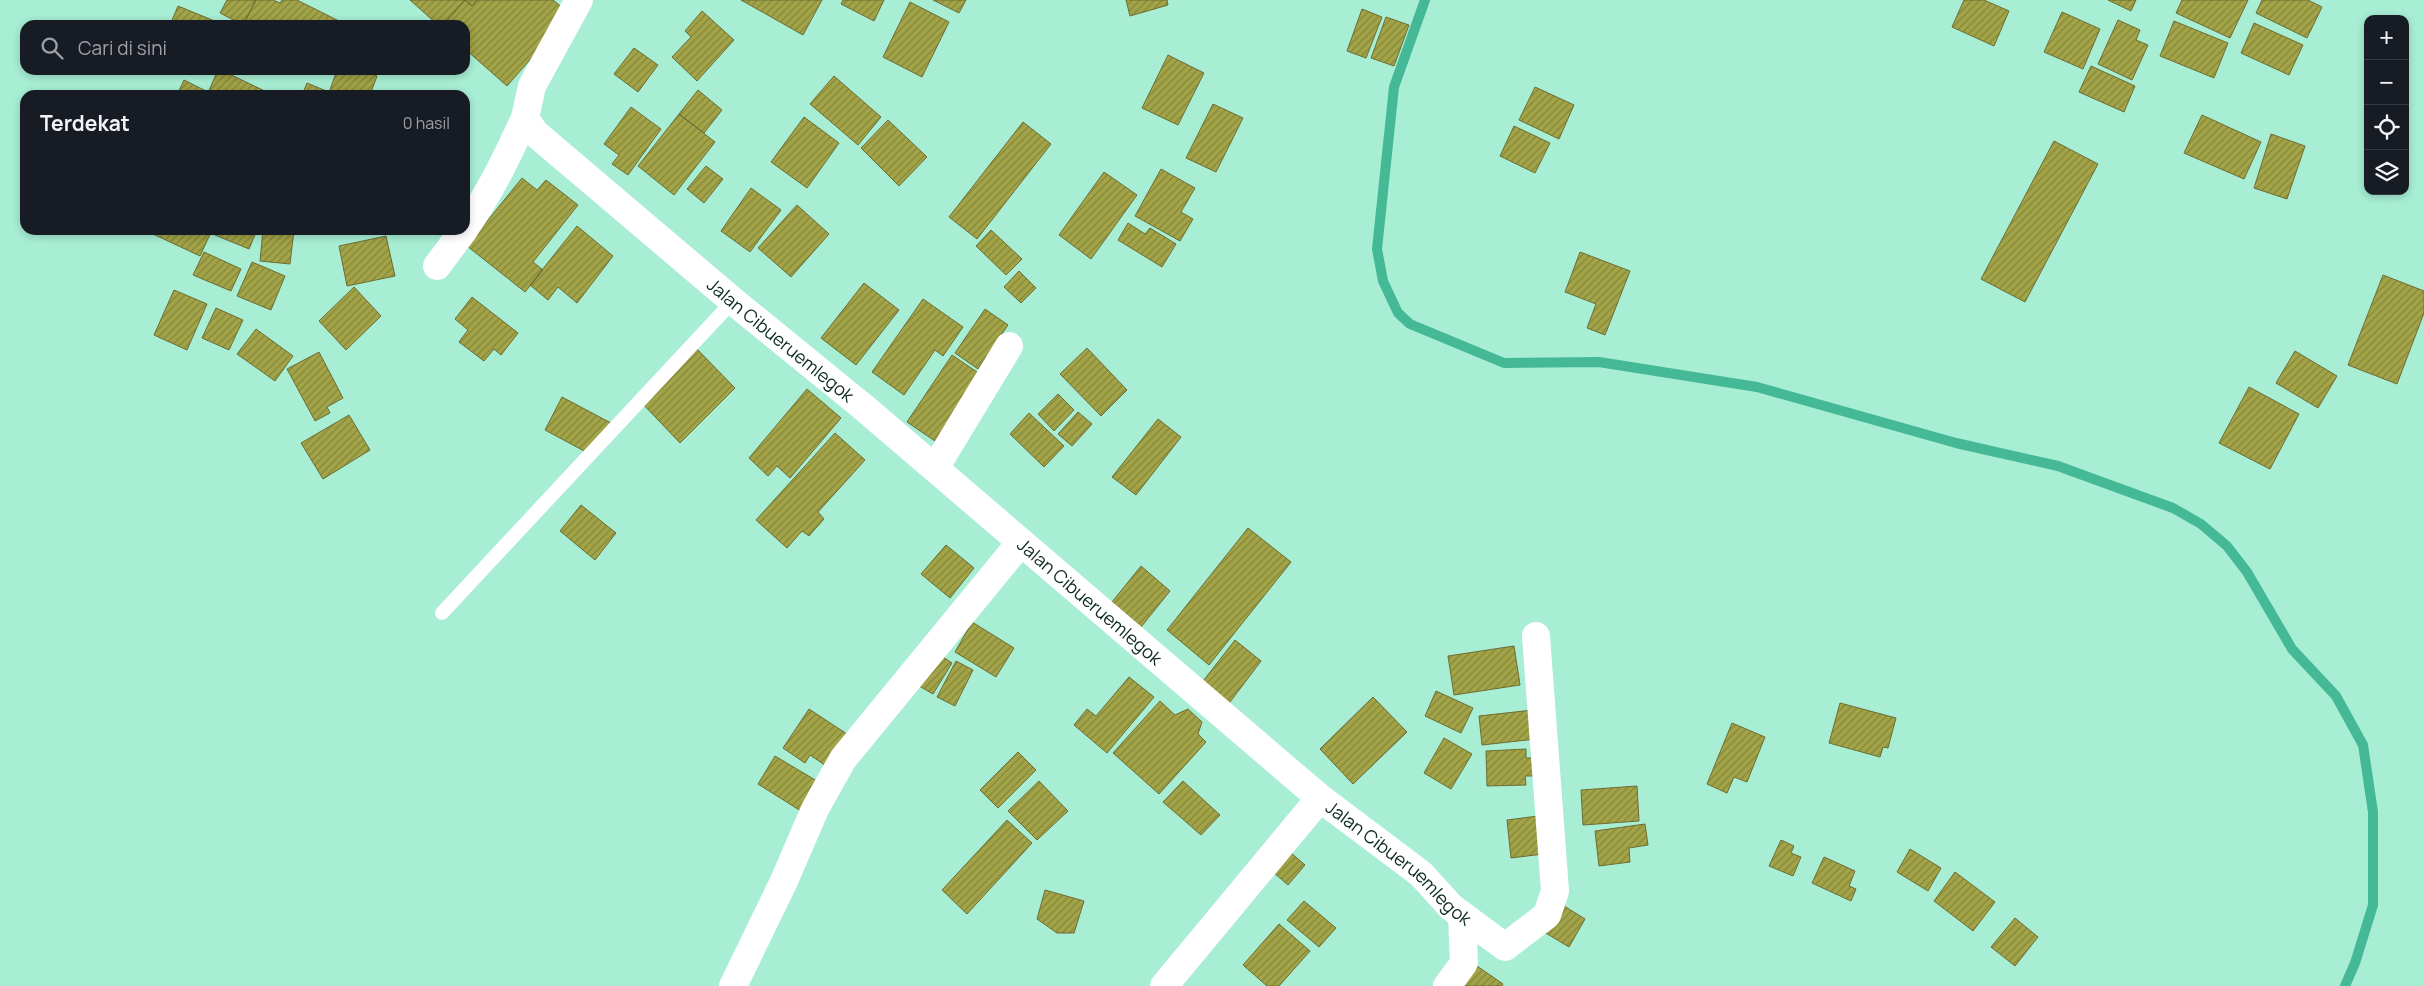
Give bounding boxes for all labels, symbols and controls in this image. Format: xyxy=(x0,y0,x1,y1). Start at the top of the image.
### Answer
map controls xyxy=(2364,15,2409,195)
button: + xyxy=(2364,15,2409,60)
search box xyxy=(20,20,470,75)
icon: search xyxy=(38,34,66,62)
text: Cari di sini xyxy=(78,35,167,61)
button: − xyxy=(2364,60,2409,105)
button: locate xyxy=(2364,105,2409,150)
text: Terdekat xyxy=(40,109,130,137)
text: 0 hasil xyxy=(403,112,450,134)
button: layers xyxy=(2364,150,2409,195)
street label: Jalan Cibueruemlegok xyxy=(702,272,860,408)
street label: Jalan Cibueruemlegok xyxy=(1013,532,1168,671)
street label: Jalan Cibueruemlegok xyxy=(1321,795,1478,931)

